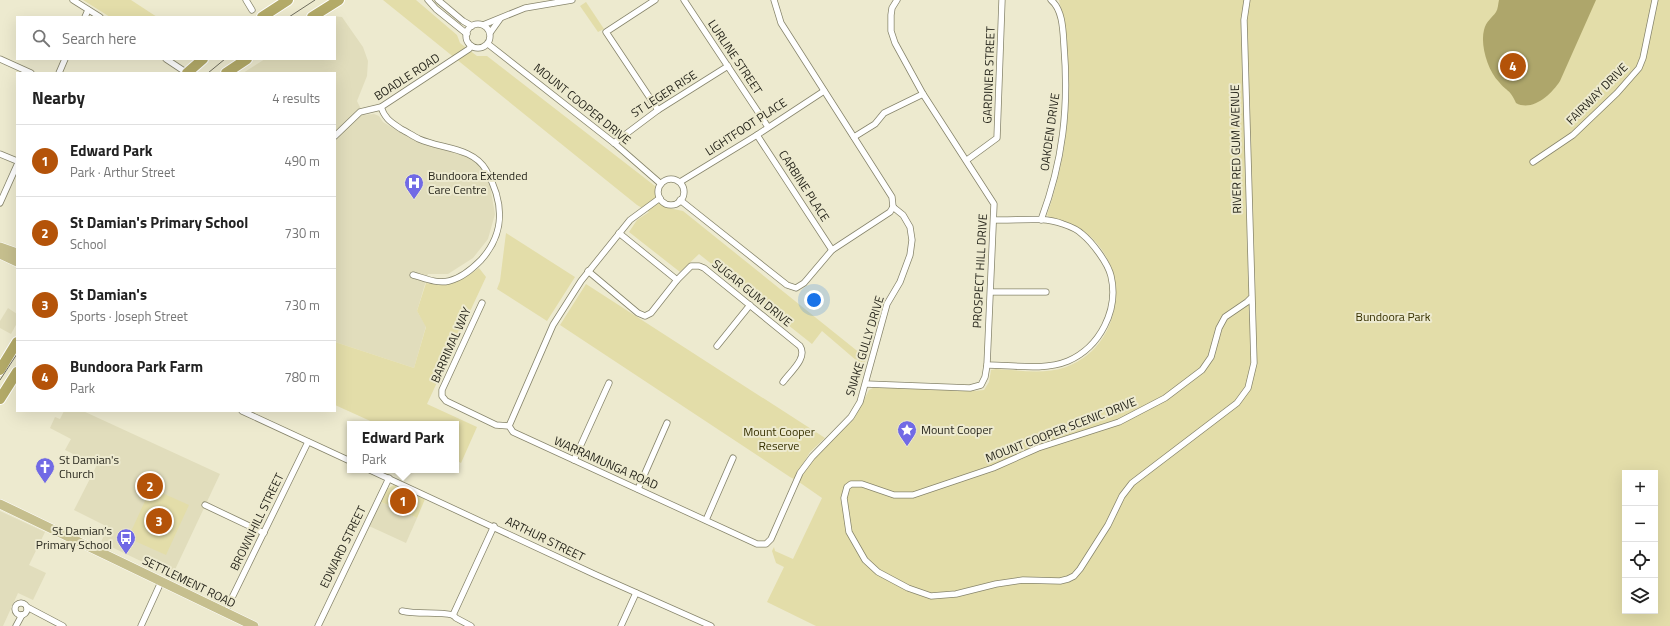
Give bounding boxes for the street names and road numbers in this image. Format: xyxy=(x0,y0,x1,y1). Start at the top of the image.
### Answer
street label: LURLINE STREET xyxy=(703,16,768,98)
street label: GARDINER STREET xyxy=(977,25,1000,124)
street label: BOADLE ROAD xyxy=(370,48,444,105)
street label: MOUNT COOPER DRIVE xyxy=(530,58,635,149)
street label: FAIRWAY DRIVE xyxy=(1561,58,1632,129)
street label: ST LEGER RISE xyxy=(627,65,701,122)
street label: RIVER RED GUM AVENUE xyxy=(1225,84,1246,214)
street label: OAKDEN DRIVE xyxy=(1035,91,1064,172)
street label: LIGHTFOOT PLACE xyxy=(701,93,791,160)
street label: CARBINE PLACE xyxy=(774,146,835,226)
street label: PROSPECT HILL DRIVE xyxy=(967,213,992,329)
street label: SUGAR GUM DRIVE xyxy=(708,254,797,331)
street label: SNAKE GULLY DRIVE xyxy=(840,293,889,398)
street label: BARRIMAL WAY xyxy=(425,303,476,386)
street label: MOUNT COOPER SCENIC DRIVE xyxy=(983,392,1139,467)
street label: WARRAMUNGA ROAD xyxy=(551,431,662,494)
street label: BROWNHILL STREET xyxy=(225,469,289,574)
street label: EDWARD STREET xyxy=(314,502,371,591)
street label: ARTHUR STREET xyxy=(502,511,589,566)
street label: SETTLEMENT ROAD xyxy=(139,551,239,613)

